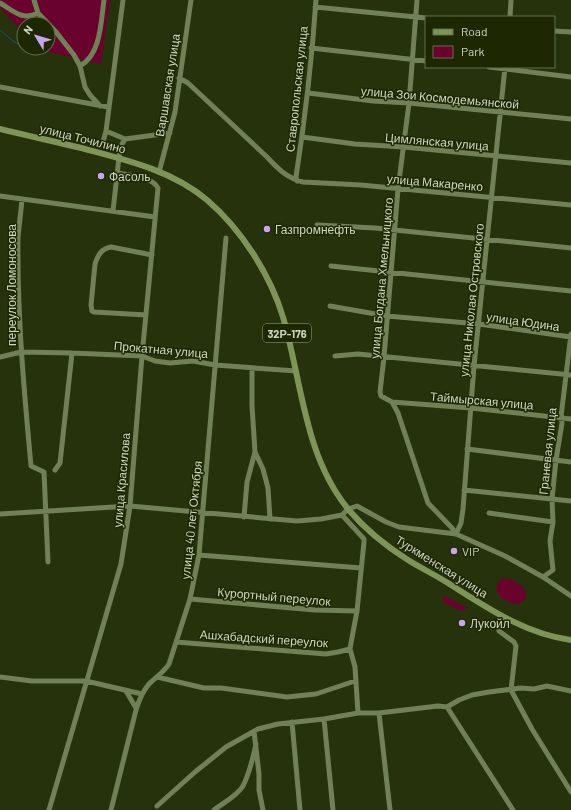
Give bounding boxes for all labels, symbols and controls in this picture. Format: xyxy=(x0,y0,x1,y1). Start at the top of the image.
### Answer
north arrow xyxy=(16,16,56,56)
legend xyxy=(425,16,555,68)
text: N xyxy=(20,23,35,36)
text: Road xyxy=(461,24,488,38)
street label: Ставропольская улица xyxy=(282,25,311,153)
street label: Варшавская улица xyxy=(152,32,183,138)
text: Park xyxy=(461,44,485,58)
street label: улица Зои Космодемьянской xyxy=(360,83,520,112)
street label: улица Точилино xyxy=(38,121,128,157)
street label: Цимлянская улица xyxy=(384,129,490,154)
place label: Фасоль xyxy=(109,169,151,183)
marker: Фасоль xyxy=(96,171,106,181)
street label: улица Макаренко xyxy=(386,171,484,194)
street label: улица Богдана Хмельницкого xyxy=(367,196,396,359)
place label: Газпромнефть xyxy=(275,222,356,237)
street label: улица Николая Островского xyxy=(456,222,487,378)
street label: переулок Ломоносова xyxy=(4,224,19,346)
marker: Газпромнефть xyxy=(262,224,272,234)
street label: улица Юдина xyxy=(485,309,561,334)
road number: 32Р-176 xyxy=(263,324,311,342)
street label: Прокатная улица xyxy=(113,338,209,361)
street label: Таймырская улица xyxy=(430,389,535,413)
street label: Граневая улица xyxy=(535,407,560,495)
street label: улица Красилова xyxy=(110,432,133,528)
street label: улица 40 лет Октября xyxy=(178,460,205,580)
street label: Туркменская улица xyxy=(393,532,491,601)
place label: VIP xyxy=(462,544,479,558)
marker: VIP xyxy=(449,546,459,556)
street label: Курортный переулок xyxy=(217,584,332,609)
place label: Лукойл xyxy=(470,616,510,631)
marker: Лукойл xyxy=(457,618,467,628)
street label: Ашхабадский переулок xyxy=(199,627,329,651)

